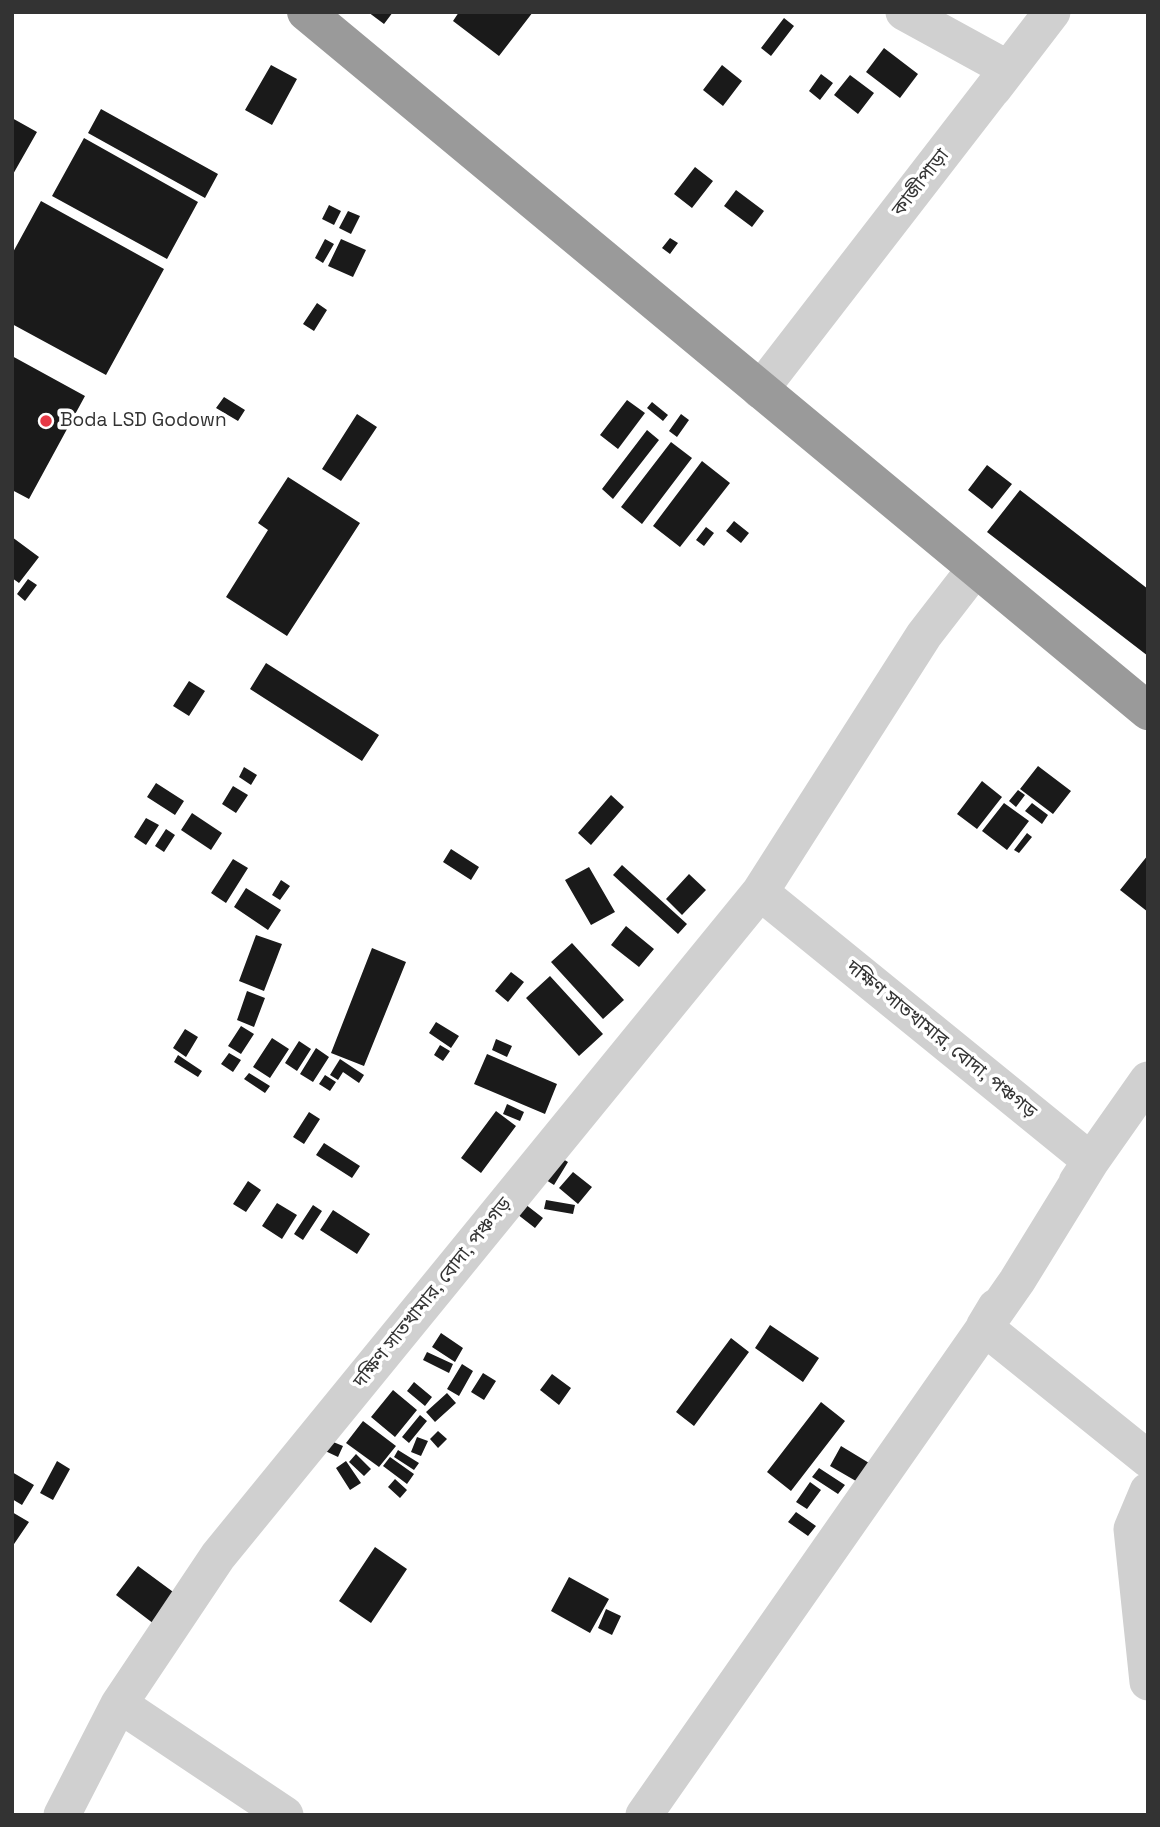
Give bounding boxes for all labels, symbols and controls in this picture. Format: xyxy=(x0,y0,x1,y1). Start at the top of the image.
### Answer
street label: কাজীপাড়া xyxy=(888,145,954,221)
place label: Boda LSD Godown xyxy=(60,410,227,432)
marker: Boda LSD Godown xyxy=(38,413,54,429)
street label: দক্ষিণ সাতখামার, বোদা, পঞ্চগড় xyxy=(841,956,1041,1124)
street label: দক্ষিণ সাতখামার, বোদা, পঞ্চগড় xyxy=(349,1193,517,1393)

